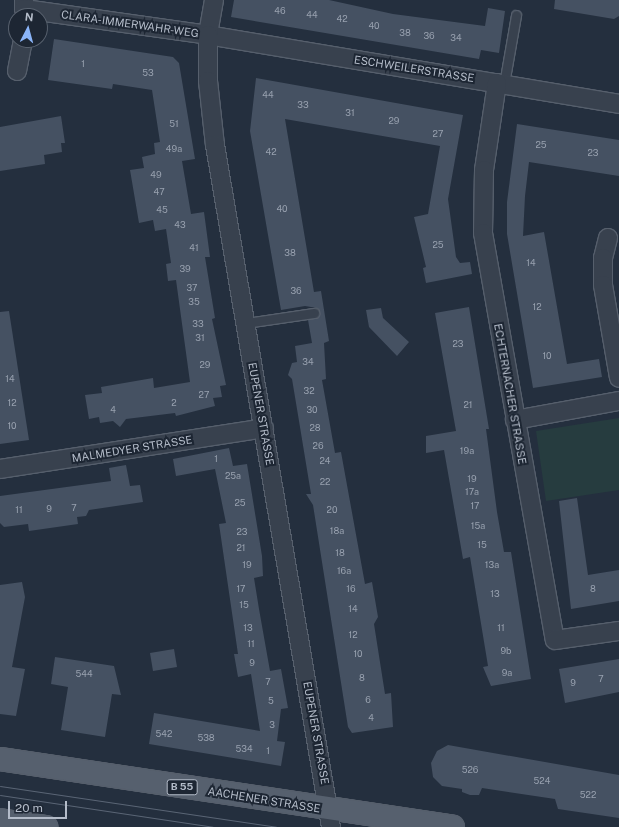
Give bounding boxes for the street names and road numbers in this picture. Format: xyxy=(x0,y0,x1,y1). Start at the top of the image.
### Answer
street label: CLARA-IMMERWAHR-WEG xyxy=(60,8,200,40)
street label: ESCHWEILERSTRASSE xyxy=(353,53,475,85)
street label: ECHTERNACHER STRASSE xyxy=(491,323,529,465)
street label: EUPENER STRASSE xyxy=(245,362,277,466)
street label: MALMEDYER STRASSE xyxy=(71,433,193,465)
street label: EUPENER STRASSE xyxy=(300,681,332,785)
road number: B 55 xyxy=(166,779,198,795)
street label: AACHENER STRASSE xyxy=(207,785,321,815)

